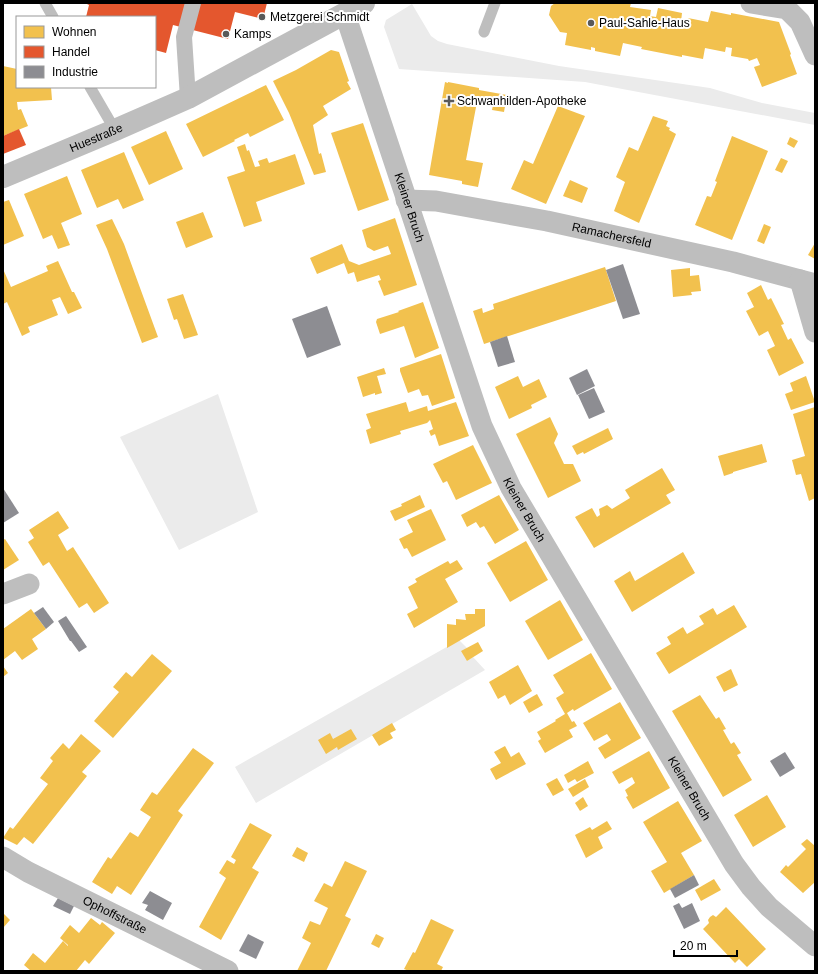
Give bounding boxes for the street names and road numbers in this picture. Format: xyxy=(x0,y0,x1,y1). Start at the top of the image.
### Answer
street label: Huestraße xyxy=(68,120,125,155)
street label: Kleiner Bruch xyxy=(391,171,427,244)
street label: Ramachersfeld xyxy=(571,220,653,251)
street label: Kleiner Bruch xyxy=(500,475,548,544)
street label: Kleiner Bruch xyxy=(665,754,714,823)
street label: Ophoffstraße xyxy=(80,893,150,937)

